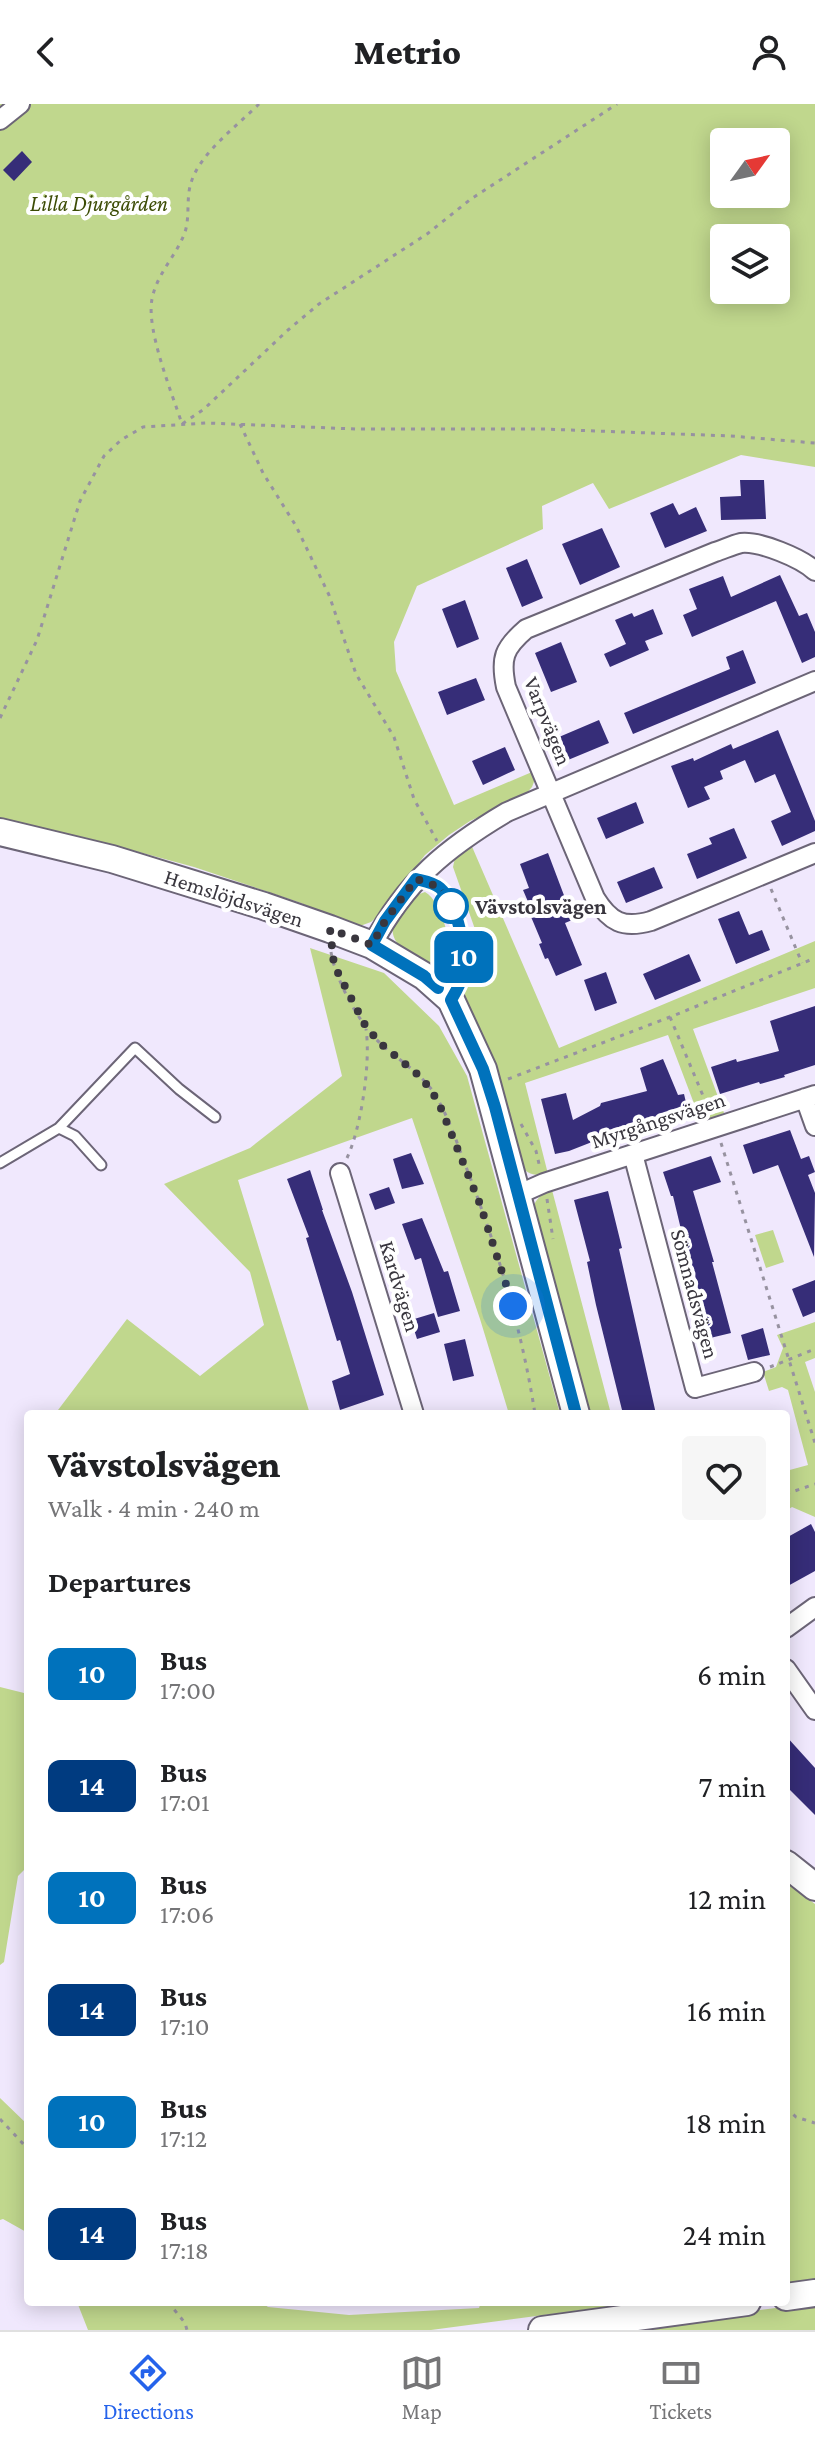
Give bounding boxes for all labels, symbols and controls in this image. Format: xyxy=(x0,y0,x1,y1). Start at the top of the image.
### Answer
icon: back xyxy=(24,30,68,74)
icon: person xyxy=(747,30,791,74)
text: Metrio xyxy=(354,32,461,72)
north arrow xyxy=(710,128,790,208)
map controls xyxy=(710,128,790,304)
park label: Lilla Djurgården xyxy=(30,191,168,217)
button: layers xyxy=(710,224,790,304)
street label: Varpvägen xyxy=(519,673,577,769)
street label: Hemslöjdsvägen xyxy=(161,864,307,932)
marker: Vävstolsvägen xyxy=(434,889,468,923)
place label: Vävstolsvägen xyxy=(474,894,607,919)
line badge: 10 xyxy=(428,931,500,983)
text: 10 xyxy=(450,941,478,972)
street label: Myrgångsvägen xyxy=(588,1086,728,1153)
street label: Sömnadsvägen xyxy=(666,1226,724,1362)
street label: Kardvägen xyxy=(374,1238,426,1335)
your location xyxy=(493,1286,533,1326)
button: heart xyxy=(682,1436,766,1520)
text: Vävstolsvägen xyxy=(48,1443,280,1485)
text: Walk · 4 min · 240 m xyxy=(48,1494,260,1523)
text: Departures xyxy=(48,1565,191,1598)
text: Bus xyxy=(160,1643,207,1676)
text: 10 xyxy=(78,1658,106,1689)
text: 6 min xyxy=(697,1658,766,1691)
text: 17:00 xyxy=(160,1676,216,1705)
text: Bus xyxy=(160,1755,207,1788)
text: 14 xyxy=(79,1770,105,1801)
text: 7 min xyxy=(698,1770,766,1803)
text: 17:01 xyxy=(160,1788,210,1817)
text: Bus xyxy=(160,1867,207,1900)
text: 10 xyxy=(78,1882,106,1913)
text: 12 min xyxy=(688,1882,766,1915)
text: 17:06 xyxy=(160,1900,214,1929)
text: Bus xyxy=(160,1979,207,2012)
text: 14 xyxy=(79,1994,105,2025)
text: 16 min xyxy=(687,1994,766,2027)
text: 17:10 xyxy=(160,2012,210,2041)
text: Bus xyxy=(160,2091,207,2124)
text: 10 xyxy=(78,2106,106,2137)
text: 18 min xyxy=(686,2106,766,2139)
text: 17:12 xyxy=(160,2124,207,2153)
text: Bus xyxy=(160,2203,207,2236)
text: 14 xyxy=(79,2218,105,2249)
text: 24 min xyxy=(683,2218,766,2251)
text: 17:18 xyxy=(160,2236,209,2265)
tab: Directions xyxy=(103,2351,194,2424)
tab: Map xyxy=(400,2351,444,2424)
tab: Tickets xyxy=(650,2351,712,2424)

